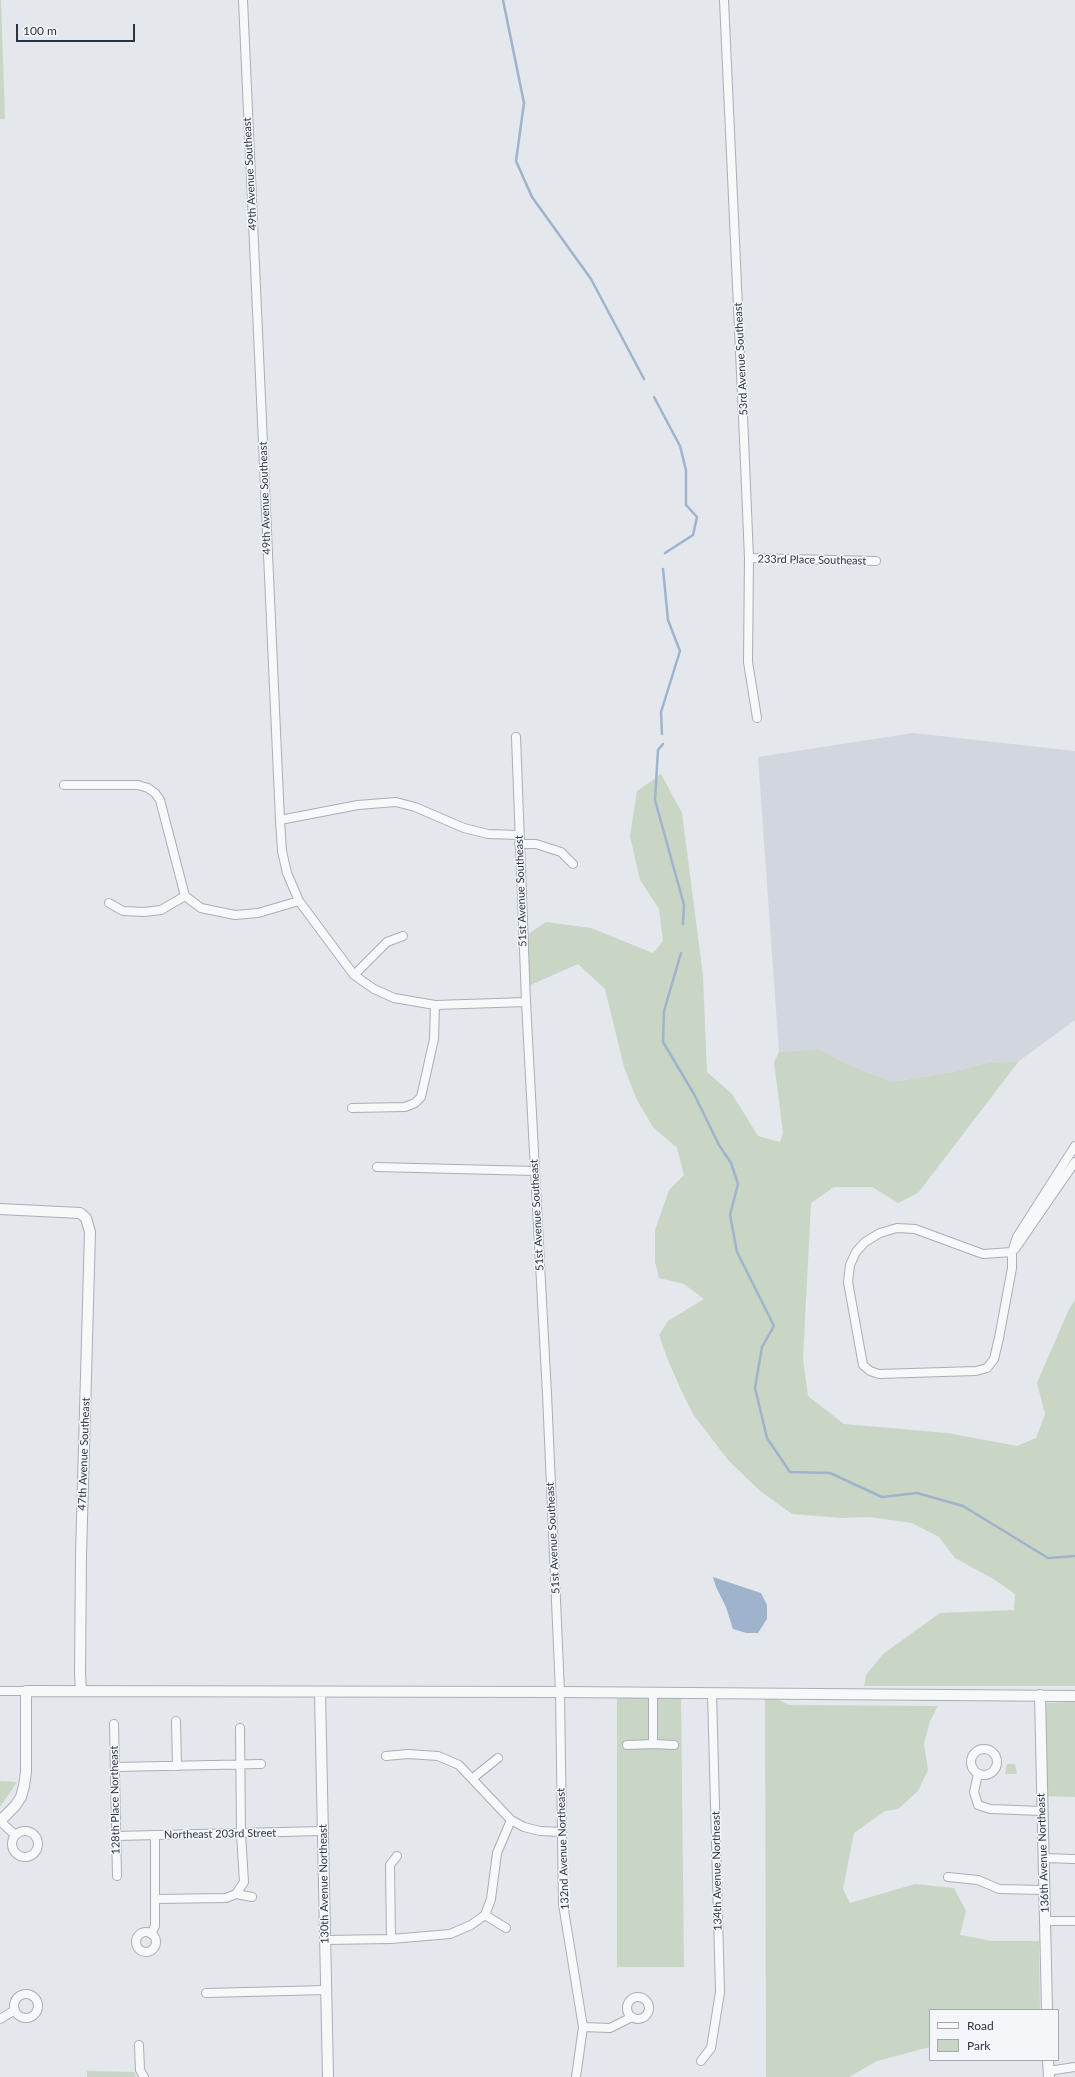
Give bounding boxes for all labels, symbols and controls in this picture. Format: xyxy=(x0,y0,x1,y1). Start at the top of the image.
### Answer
scale bar xyxy=(18,16,137,42)
text: 100 m xyxy=(23,23,57,38)
street label: 49th Avenue Southeast xyxy=(240,117,260,231)
street label: 53rd Avenue Southeast xyxy=(731,302,751,416)
street label: 49th Avenue Southeast xyxy=(256,441,274,555)
street label: 233rd Place Southeast xyxy=(758,552,866,568)
street label: 51st Avenue Southeast xyxy=(512,835,530,947)
street label: 51st Avenue Southeast xyxy=(527,1159,547,1271)
street label: 47th Avenue Southeast xyxy=(75,1397,93,1511)
street label: 51st Avenue Southeast xyxy=(543,1482,563,1594)
street label: 128th Place Northeast xyxy=(107,1745,123,1855)
street label: 132nd Avenue Northeast xyxy=(554,1788,572,1910)
street label: 136th Avenue Northeast xyxy=(1034,1793,1052,1913)
street label: 134th Avenue Northeast xyxy=(709,1811,725,1931)
street label: 130th Avenue Northeast xyxy=(316,1824,332,1944)
street label: Northeast 203rd Street xyxy=(164,1826,276,1842)
legend xyxy=(929,2009,1059,2061)
text: Road xyxy=(967,2018,994,2033)
text: Park xyxy=(967,2038,990,2053)

